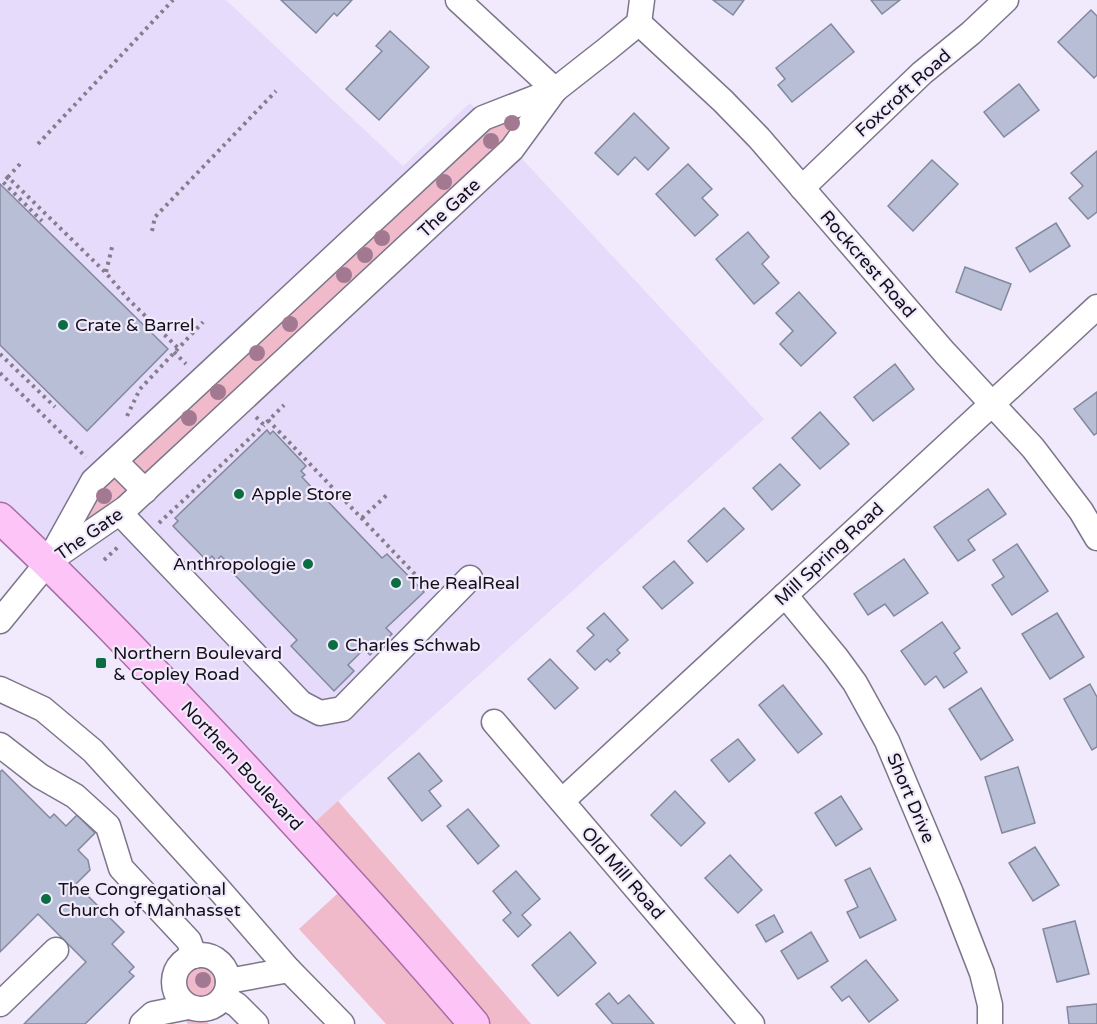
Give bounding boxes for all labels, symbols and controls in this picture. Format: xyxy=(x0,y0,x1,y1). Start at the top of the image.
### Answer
street label: Foxcroft Road xyxy=(851,44,955,142)
street label: The Gate xyxy=(413,174,485,242)
street label: Rockcrest Road xyxy=(815,206,921,322)
place label: Crate & Barrel xyxy=(75,314,194,336)
marker: Crate & Barrel xyxy=(56,318,70,332)
place label: Apple Store xyxy=(251,483,352,505)
marker: Apple Store xyxy=(232,487,246,501)
street label: Mill Spring Road xyxy=(770,498,888,610)
street label: The Gate xyxy=(51,503,127,565)
place label: Anthropologie xyxy=(173,553,296,575)
marker: Anthropologie xyxy=(301,557,315,571)
place label: The RealReal xyxy=(408,572,520,594)
marker: The RealReal xyxy=(389,576,403,590)
place label: Charles Schwab xyxy=(345,634,481,656)
marker: Charles Schwab xyxy=(326,638,340,652)
place label: Northern Boulevard & Copley Road xyxy=(113,642,282,685)
marker: Northern Boulevard & Copley Road xyxy=(94,656,108,670)
street label: Northern Boulevard xyxy=(176,697,308,835)
street label: Short Drive xyxy=(882,750,940,846)
street label: Old Mill Road xyxy=(577,822,669,924)
place label: The Congregational Church of Manhasset xyxy=(58,878,241,921)
marker: The Congregational Church of Manhasset xyxy=(39,892,53,906)

